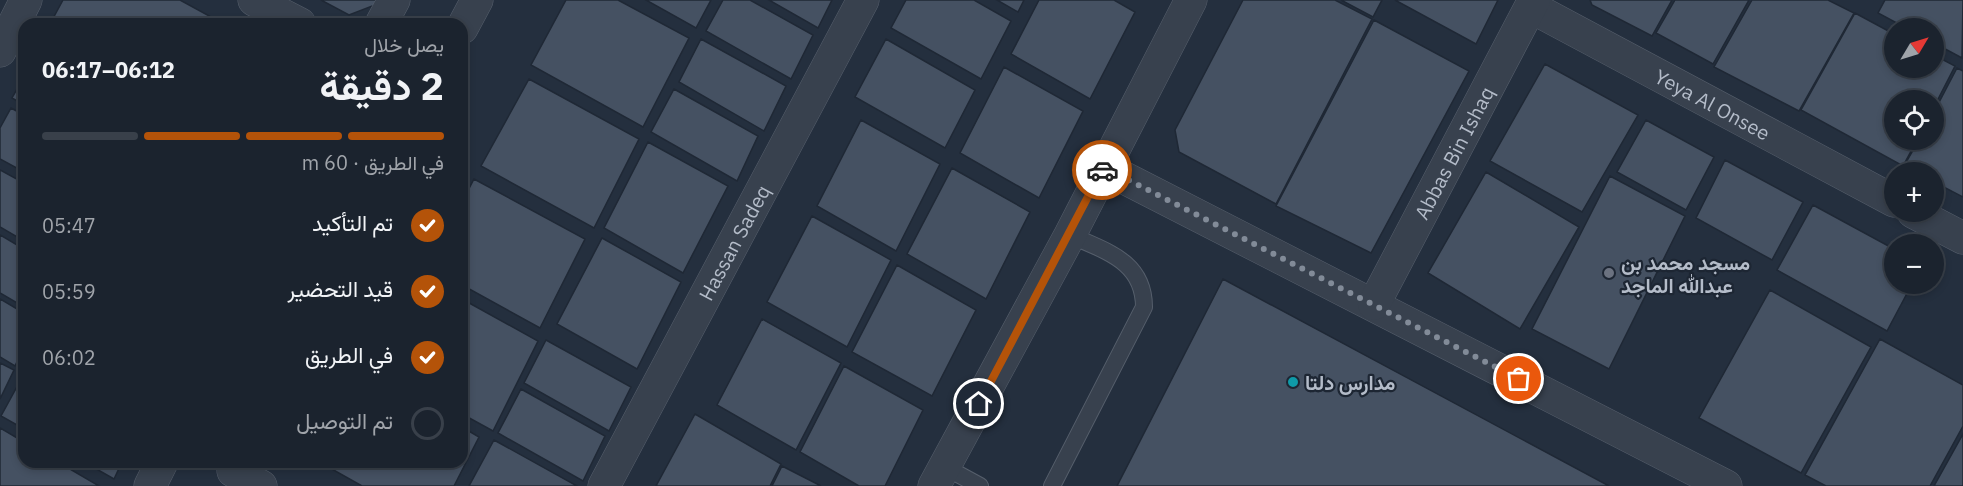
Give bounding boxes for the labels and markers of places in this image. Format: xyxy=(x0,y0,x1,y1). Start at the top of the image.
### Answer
place label: مسجد محمد بن عبدالله الماجد xyxy=(1621,249,1750,299)
marker: مسجد محمد بن عبدالله الماجد xyxy=(1602,266,1616,280)
pin xyxy=(1493,353,1544,404)
place label: مدارس دلتا xyxy=(1305,369,1396,396)
marker: مدارس دلتا xyxy=(1286,375,1300,389)
pin xyxy=(953,378,1004,429)

